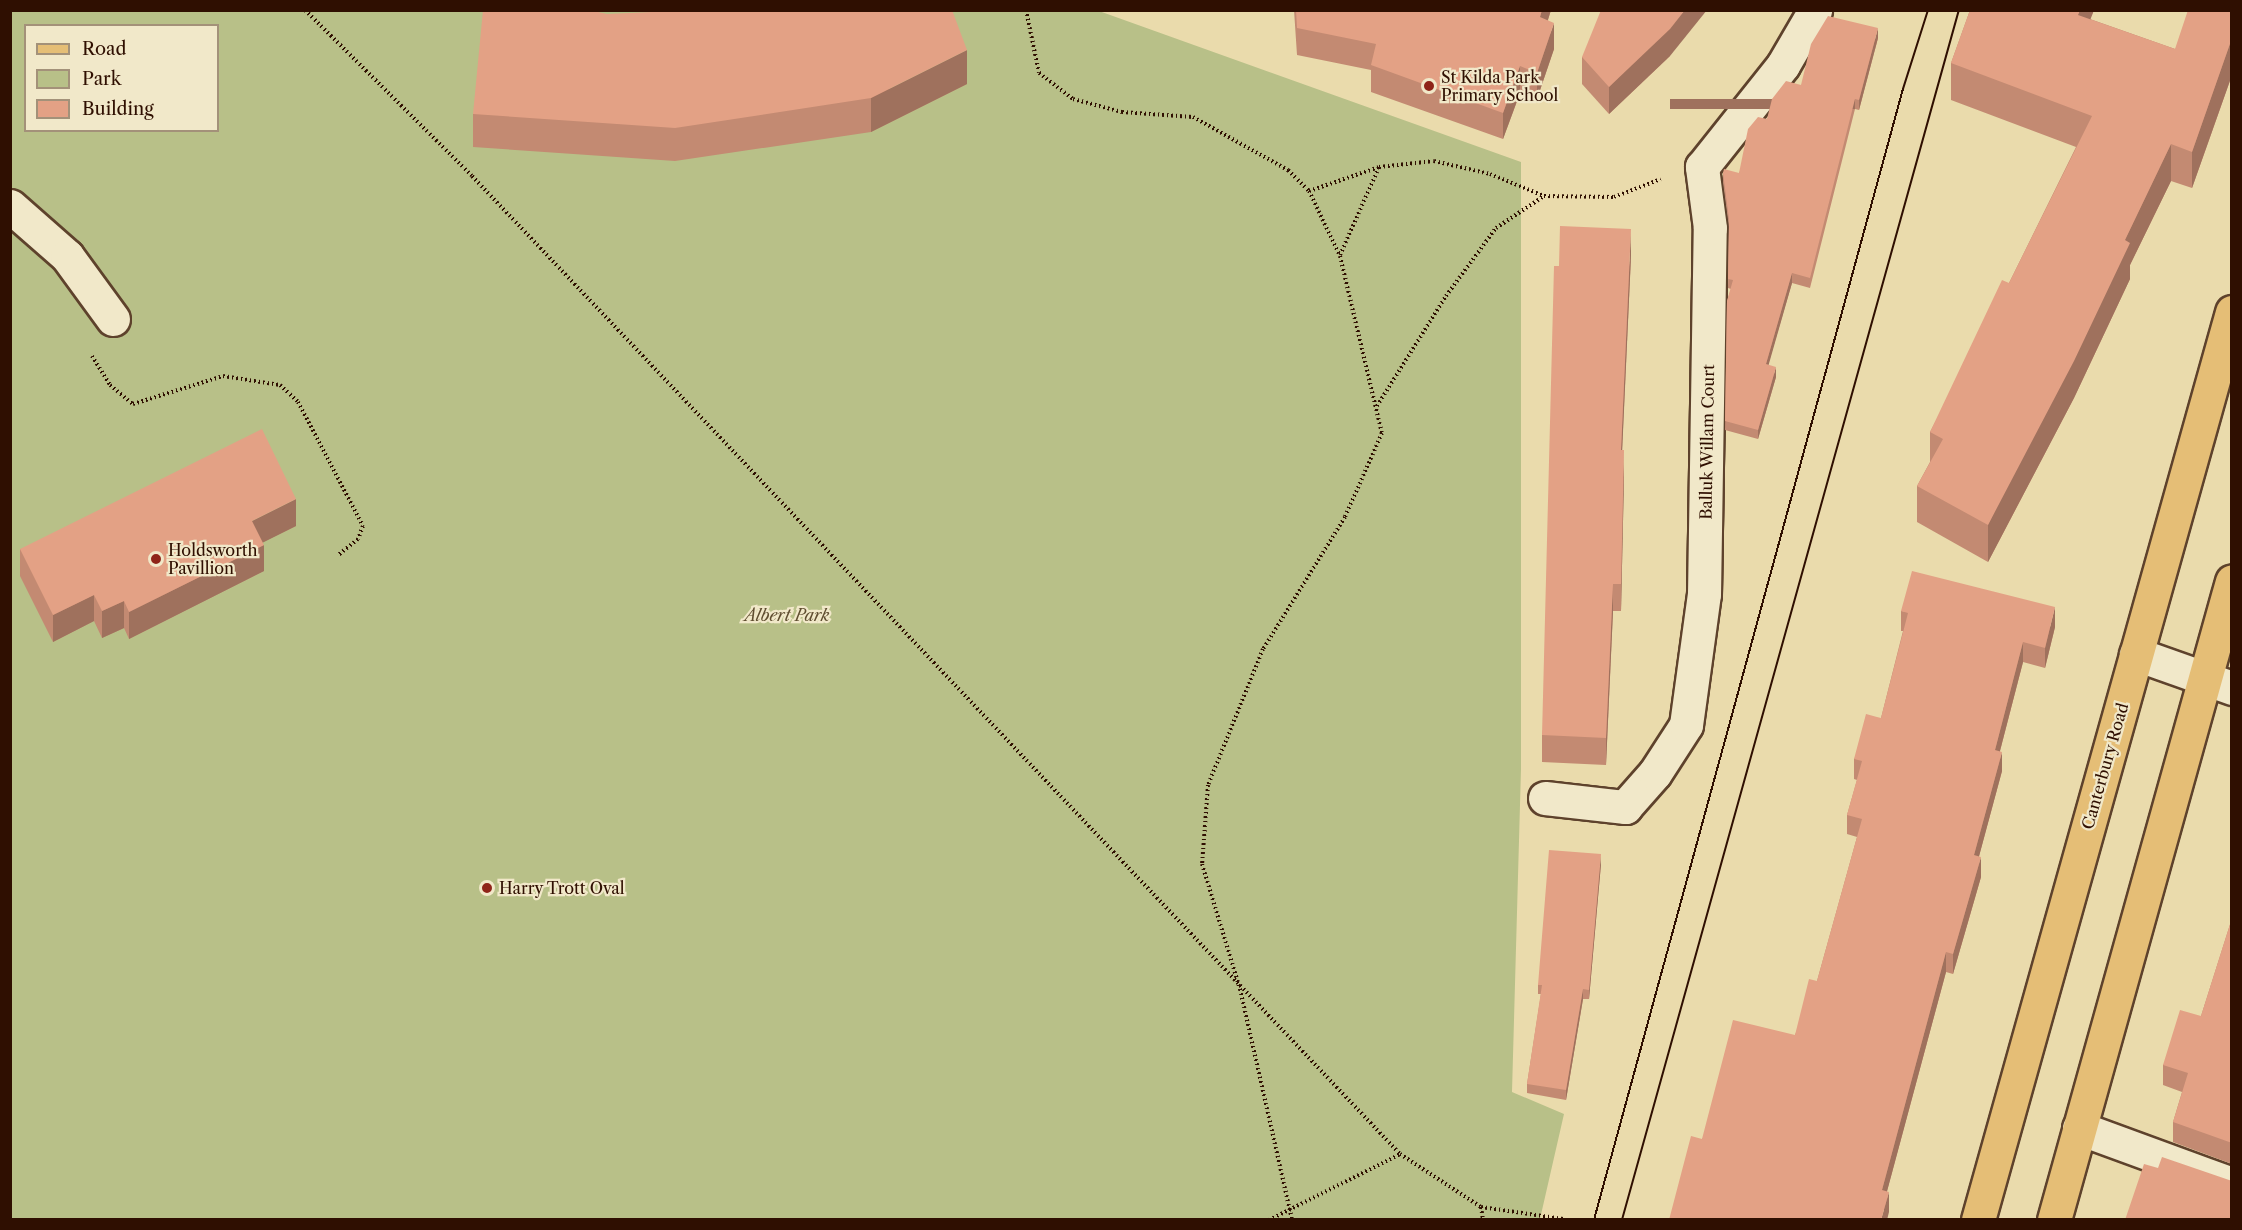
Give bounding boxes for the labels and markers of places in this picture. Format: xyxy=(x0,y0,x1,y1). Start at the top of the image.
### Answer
place label: St Kilda Park Primary School xyxy=(1441,67,1559,105)
marker: St Kilda Park Primary School xyxy=(1422,79,1436,93)
place label: Holdsworth Pavillion xyxy=(168,540,258,578)
marker: Holdsworth Pavillion xyxy=(149,552,163,566)
place label: Harry Trott Oval xyxy=(499,878,625,898)
marker: Harry Trott Oval xyxy=(480,881,494,895)

